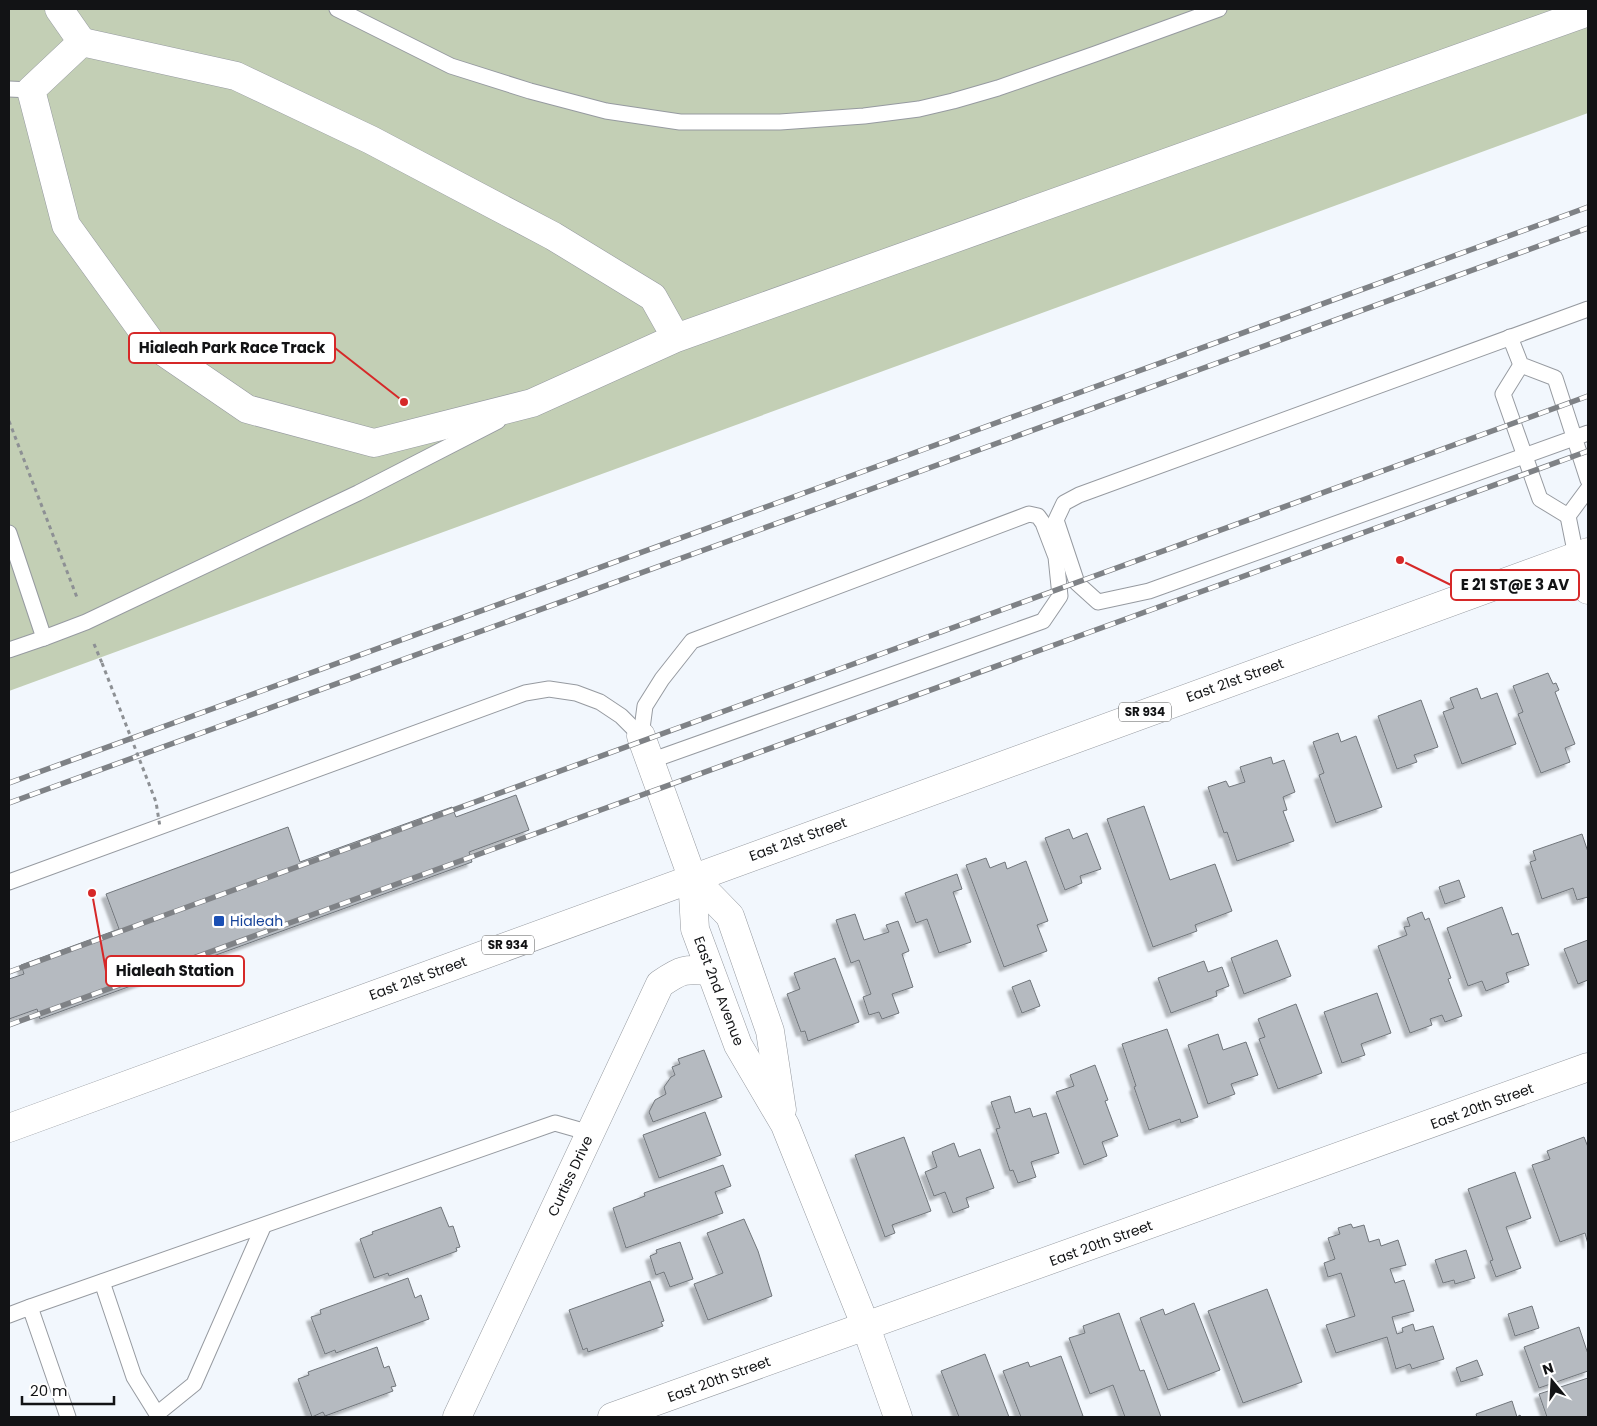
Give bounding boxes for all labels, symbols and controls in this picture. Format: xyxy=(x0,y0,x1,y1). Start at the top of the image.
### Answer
callout: Hialeah Park Race Track xyxy=(129,333,335,363)
text: Hialeah Park Race Track xyxy=(139,337,326,358)
callout: E 21 ST@E 3 AV xyxy=(1451,570,1579,600)
text: E 21 ST@E 3 AV xyxy=(1461,574,1569,595)
street label: East 21st Street xyxy=(1183,653,1287,707)
road number: SR 934 xyxy=(1119,702,1171,722)
street label: East 21st Street xyxy=(746,812,850,866)
place label: Hialeah xyxy=(230,911,283,931)
marker: Hialeah xyxy=(212,914,226,928)
street label: East 2nd Avenue xyxy=(689,933,749,1049)
road number: SR 934 xyxy=(482,936,534,954)
street label: East 21st Street xyxy=(366,951,470,1005)
callout: Hialeah Station xyxy=(106,956,244,986)
text: Hialeah Station xyxy=(116,960,234,981)
street label: East 20th Street xyxy=(1428,1078,1536,1134)
street label: Curtiss Drive xyxy=(543,1132,598,1220)
street label: East 20th Street xyxy=(1047,1215,1155,1271)
street label: East 20th Street xyxy=(665,1351,773,1407)
north arrow xyxy=(1527,1356,1577,1406)
text: N xyxy=(1540,1357,1556,1380)
scale bar xyxy=(22,1374,115,1406)
text: 20 m xyxy=(30,1380,68,1401)

